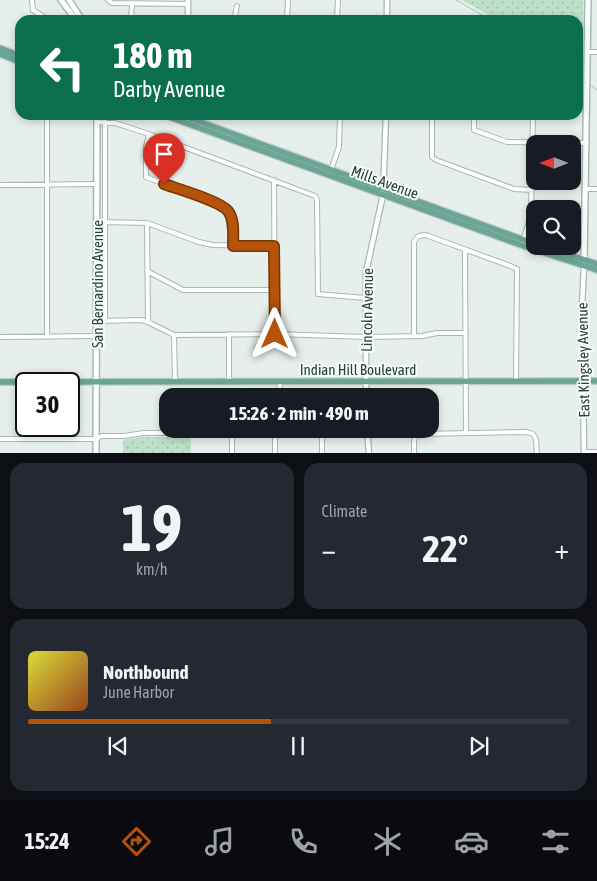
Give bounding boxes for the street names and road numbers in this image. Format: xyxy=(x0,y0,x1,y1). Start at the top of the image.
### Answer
street label: Mills Avenue xyxy=(349,162,421,202)
street label: San Bernardino Avenue xyxy=(89,220,106,348)
street label: Lincoln Avenue xyxy=(358,268,376,352)
street label: East Kingsley Avenue xyxy=(573,302,593,418)
street label: Indian Hill Boulevard xyxy=(300,361,416,378)

